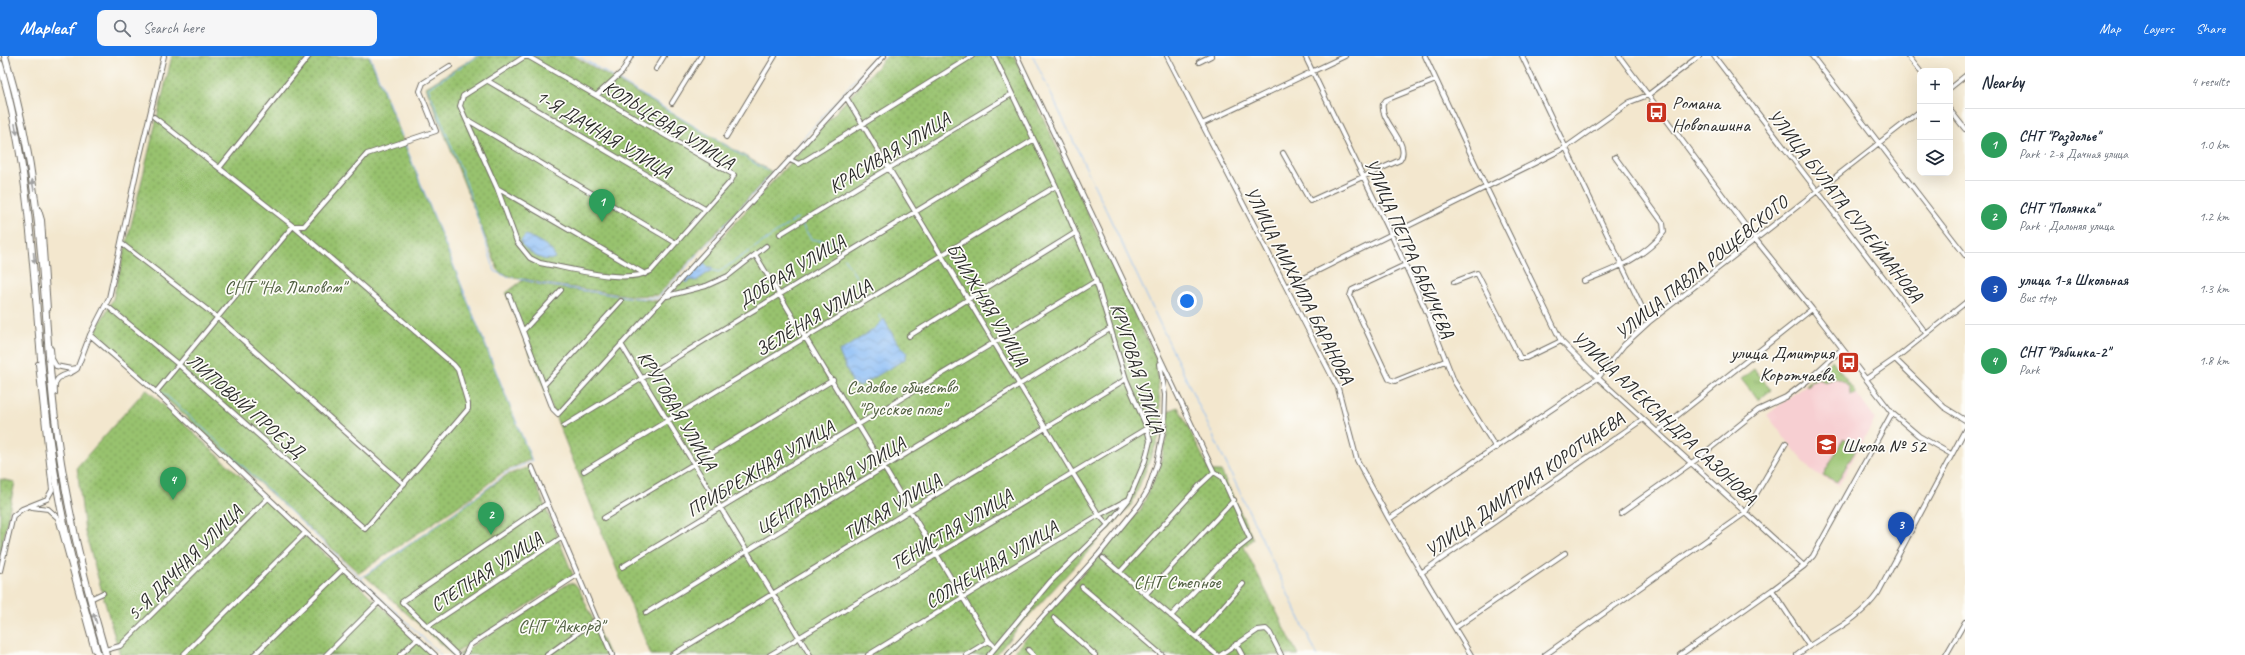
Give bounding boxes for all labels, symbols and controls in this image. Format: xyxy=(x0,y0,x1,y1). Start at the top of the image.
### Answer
search box xyxy=(97,10,377,46)
text: Mapleaf xyxy=(20,16,73,40)
icon: search xyxy=(111,17,133,39)
text: Search here xyxy=(143,19,204,38)
text: Map xyxy=(2099,20,2121,37)
text: Layers xyxy=(2143,20,2174,37)
text: Share xyxy=(2196,20,2225,37)
map controls xyxy=(1917,68,1953,176)
button: + xyxy=(1917,68,1953,104)
text: Nearby xyxy=(1981,72,2024,93)
text: 4 results xyxy=(2191,74,2229,90)
street label: КОЛЬЦЕВАЯ УЛИЦА xyxy=(598,75,740,176)
street label: 1-Я ДАЧНАЯ УЛИЦА xyxy=(532,84,677,184)
place label: Романа Новопашина xyxy=(1672,91,1751,137)
bus stop icon: Романа Новопашина xyxy=(1644,100,1670,126)
street label: УЛИЦА БУЛАТА СУЛЕЙМАНОВА xyxy=(1762,104,1928,307)
button: − xyxy=(1917,104,1953,140)
street label: КРАСИВАЯ УЛИЦА xyxy=(824,106,956,199)
one-way arrow xyxy=(13,123,19,135)
text: СНТ "Раздолье" xyxy=(2019,127,2100,146)
text: 1 xyxy=(1991,137,1997,153)
text: 1.0 km xyxy=(2199,137,2229,153)
button: layers xyxy=(1917,140,1953,176)
text: Park · 2-я Дачная улица xyxy=(2019,146,2128,162)
street label: УЛИЦА ПЕТРА БАБИЧЕВА xyxy=(1359,155,1460,342)
one-way arrow xyxy=(30,179,36,191)
street label: УЛИЦА МИХАИЛА БАРАНОВА xyxy=(1239,183,1360,388)
pin: 1 xyxy=(589,189,615,222)
street label: УЛИЦА ПАВЛА РОЩЕВСКОГО xyxy=(1610,189,1795,345)
text: СНТ "Полянка" xyxy=(2019,199,2099,218)
text: 2 xyxy=(1991,209,1997,225)
text: 1.2 km xyxy=(2199,209,2229,225)
text: Park · Дальняя улица xyxy=(2019,218,2114,234)
street label: ДОБРАЯ УЛИЦА xyxy=(733,229,850,312)
street label: БЛИЖНЯЯ УЛИЦА xyxy=(941,239,1033,371)
one-way arrow xyxy=(30,252,37,264)
text: улица 1-я Школьная xyxy=(2019,271,2128,290)
street label: ЗЕЛЁНАЯ УЛИЦА xyxy=(751,273,876,362)
park label: СНТ "На Липовом" xyxy=(224,275,349,299)
text: 3 xyxy=(1991,281,1997,297)
text: 1.3 km xyxy=(2199,281,2229,297)
text: Bus stop xyxy=(2019,290,2056,306)
your location xyxy=(1177,291,1197,311)
street label: КРУГОВАЯ УЛИЦА xyxy=(1105,301,1170,437)
street label: УЛИЦА АЛЕКСАНДРА САЗОНОВА xyxy=(1567,326,1762,510)
place label: улица Дмитрия Коротчаева xyxy=(1729,341,1835,387)
text: СНТ "Рябинка-2" xyxy=(2019,343,2110,362)
street label: КРУГОВАЯ УЛИЦА xyxy=(632,347,723,476)
street label: ЛИПОВЫЙ ПРОЕЗД xyxy=(182,349,310,464)
bus stop icon: улица Дмитрия Коротчаева xyxy=(1836,350,1862,376)
text: 4 xyxy=(1991,353,1997,369)
text: 1.8 km xyxy=(2199,353,2229,369)
text: Park xyxy=(2019,362,2040,378)
park label: Садовое общество "Русское поле" xyxy=(846,375,959,421)
street label: УЛИЦА ДМИТРИЯ КОРОТЧАЕВА xyxy=(1420,407,1629,563)
street label: ПРИБРЕЖНАЯ УЛИЦА xyxy=(682,415,840,522)
street label: ЦЕНТРАЛЬНАЯ УЛИЦА xyxy=(751,431,911,540)
school or university icon: Школа № 52 xyxy=(1813,432,1839,458)
place label: Школа № 52 xyxy=(1842,434,1927,458)
pin: 4 xyxy=(160,467,186,500)
street label: ТИХАЯ УЛИЦА xyxy=(839,468,946,545)
street label: ТЕНИСТАЯ УЛИЦА xyxy=(886,483,1018,576)
street label: 5-Я ДАЧНАЯ УЛИЦА xyxy=(122,499,248,625)
pin: 2 xyxy=(478,502,504,535)
pin: 3 xyxy=(1888,512,1914,545)
street label: СОЛНЕЧНАЯ УЛИЦА xyxy=(921,515,1064,614)
street label: СТЕПНАЯ УЛИЦА xyxy=(426,526,547,617)
park label: СНТ Степное xyxy=(1134,570,1222,594)
one-way arrow xyxy=(92,611,98,623)
park label: СНТ "Аккорд" xyxy=(518,614,608,638)

